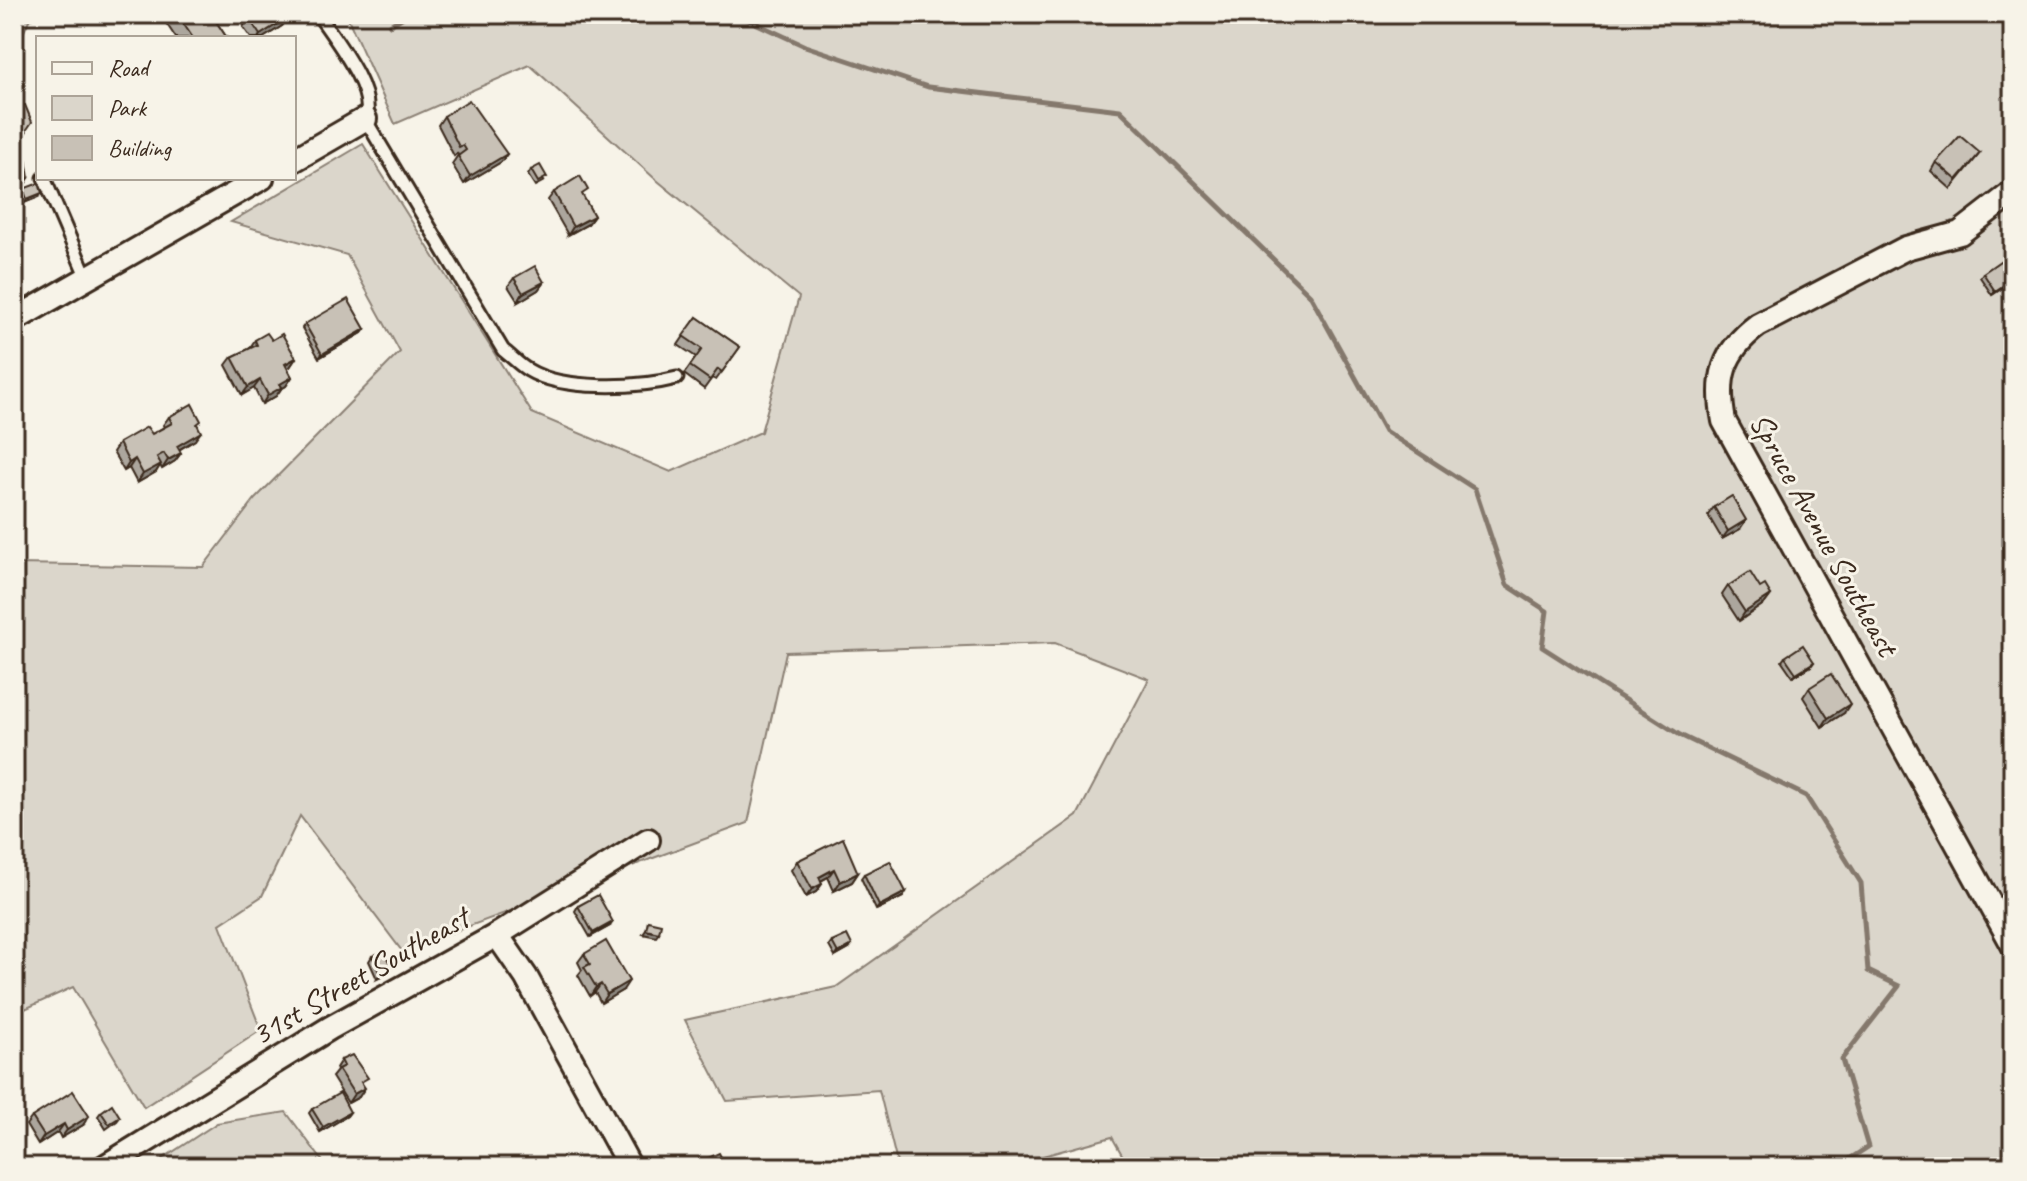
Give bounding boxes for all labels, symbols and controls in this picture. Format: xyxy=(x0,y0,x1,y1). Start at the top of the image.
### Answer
legend xyxy=(36,36,296,180)
text: Road xyxy=(108,53,152,83)
text: Park xyxy=(108,93,148,123)
text: Building xyxy=(108,133,173,163)
street label: Spruce Avenue Southeast xyxy=(1740,405,1909,666)
street label: 31st Street Southeast xyxy=(244,895,480,1055)

